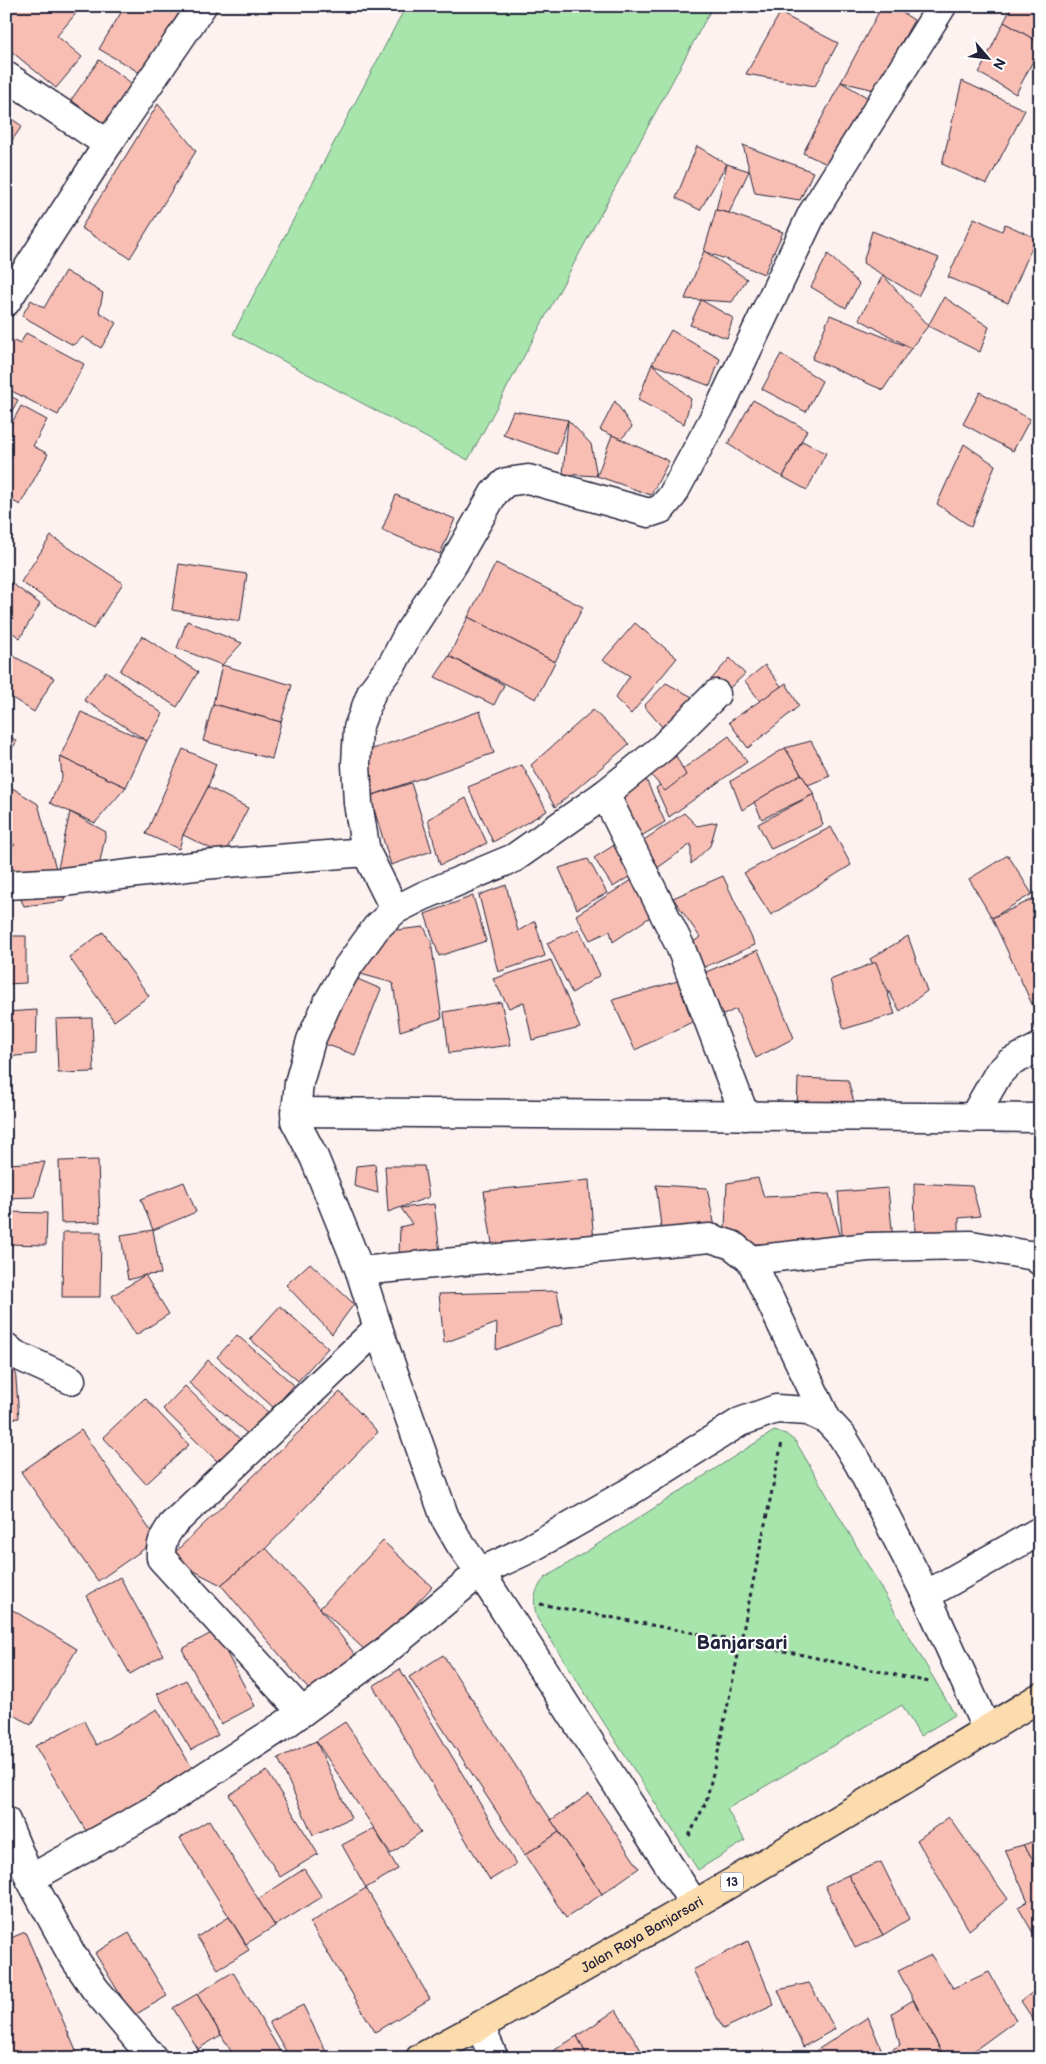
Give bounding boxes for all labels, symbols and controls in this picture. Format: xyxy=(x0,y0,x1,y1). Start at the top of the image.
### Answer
north arrow xyxy=(964,32,1014,82)
text: N xyxy=(989,55,1009,73)
district label: Banjarsari xyxy=(697,1632,787,1655)
road number: 13 xyxy=(721,1872,743,1891)
street label: Jalan Raya Banjarsari xyxy=(578,1893,706,1977)

